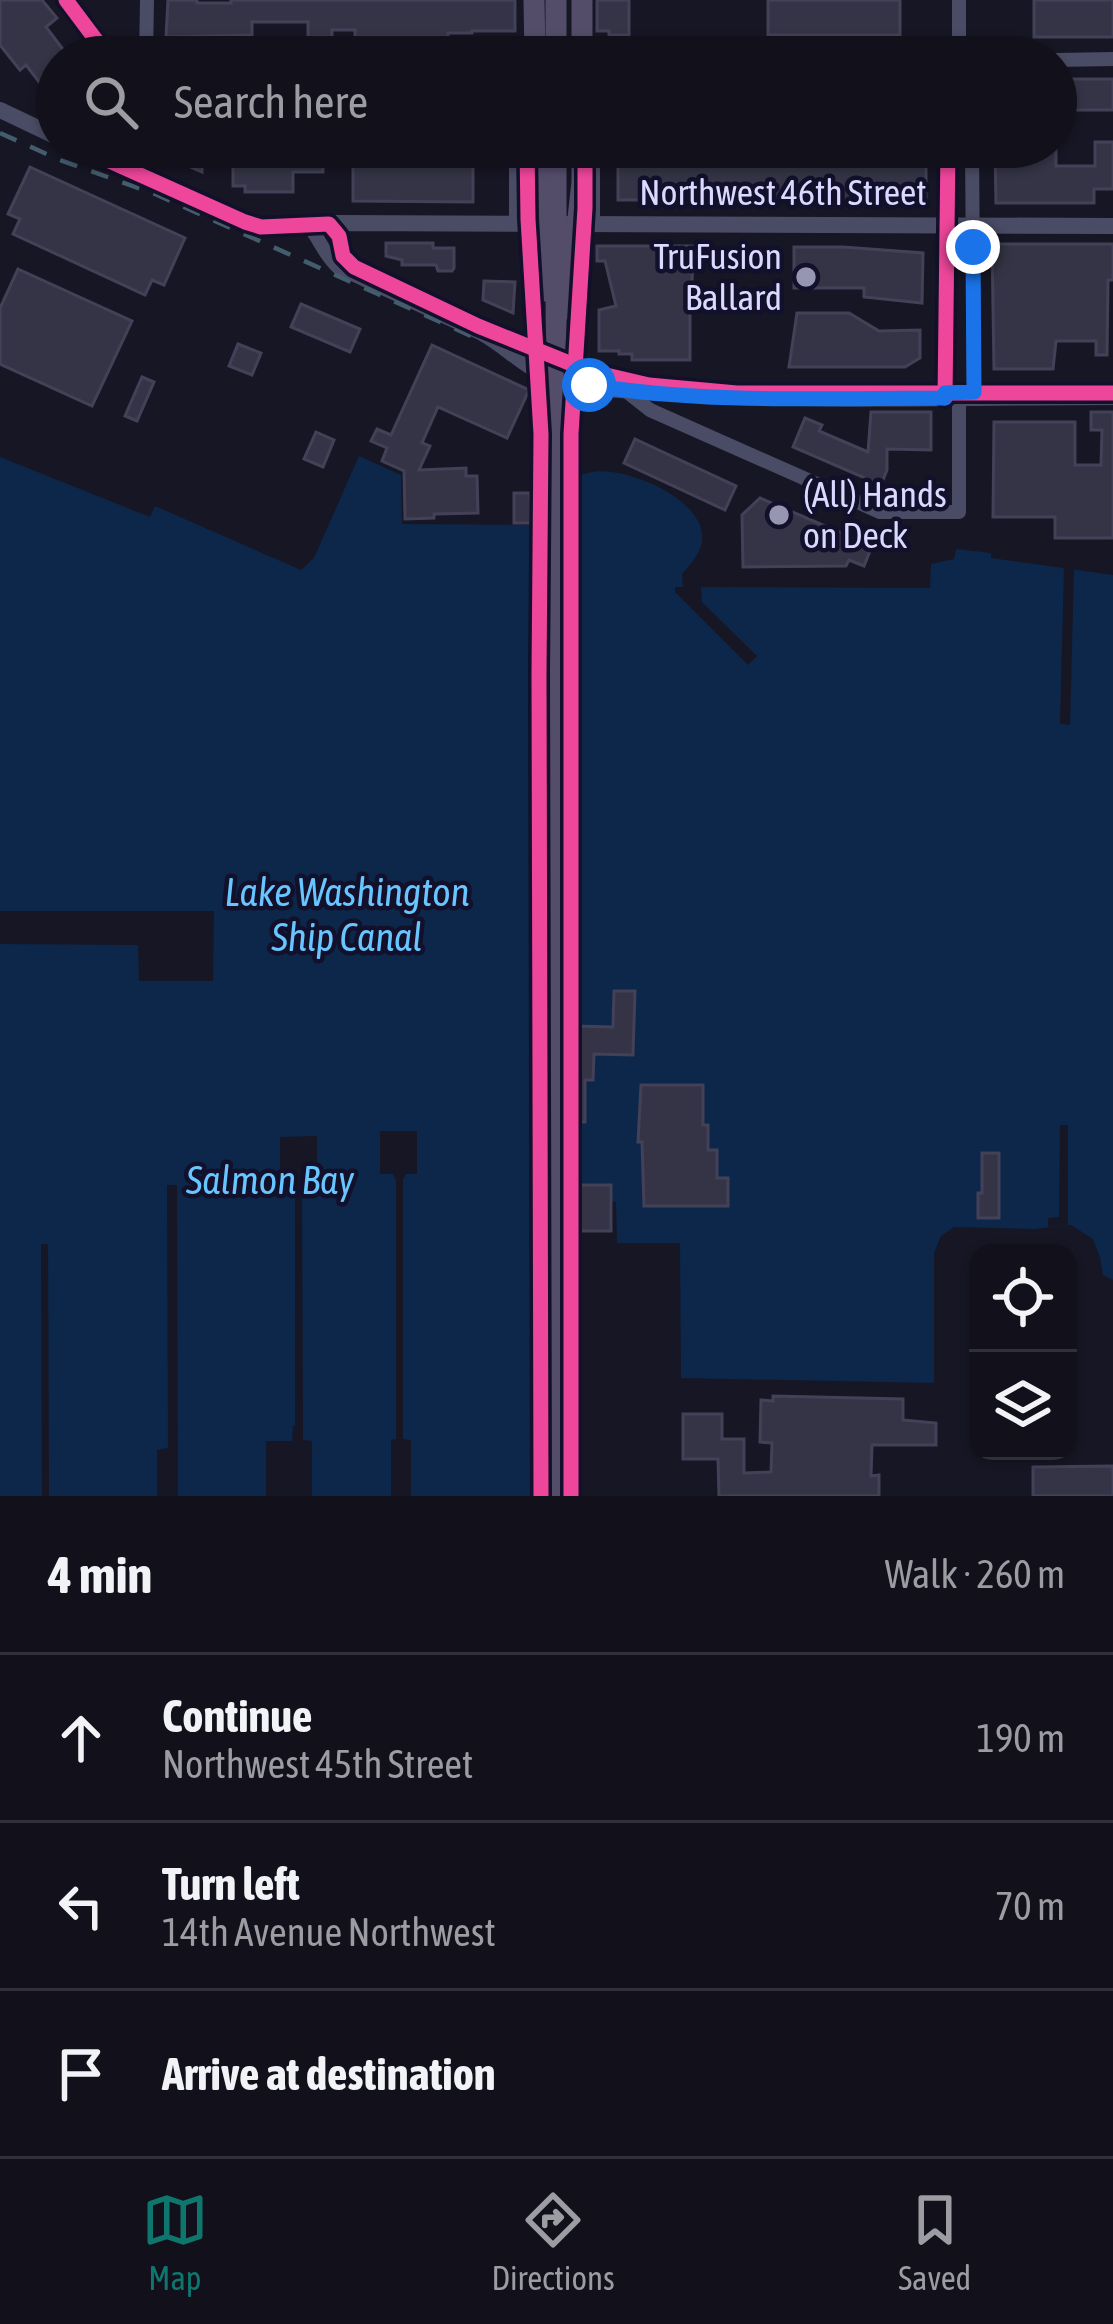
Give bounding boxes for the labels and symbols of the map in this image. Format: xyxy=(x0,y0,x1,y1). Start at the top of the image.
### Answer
street label: Northwest 46th Street xyxy=(639,171,927,213)
route end xyxy=(946,220,1000,274)
place label: TruFusion Ballard xyxy=(653,235,782,318)
marker: TruFusion Ballard xyxy=(793,264,819,290)
route start xyxy=(562,358,616,412)
place label: (All) Hands on Deck xyxy=(803,473,947,556)
marker: (All) Hands on Deck xyxy=(766,502,792,528)
water label: Lake Washington Ship Canal xyxy=(225,870,470,959)
water label: Salmon Bay xyxy=(185,1158,355,1202)

